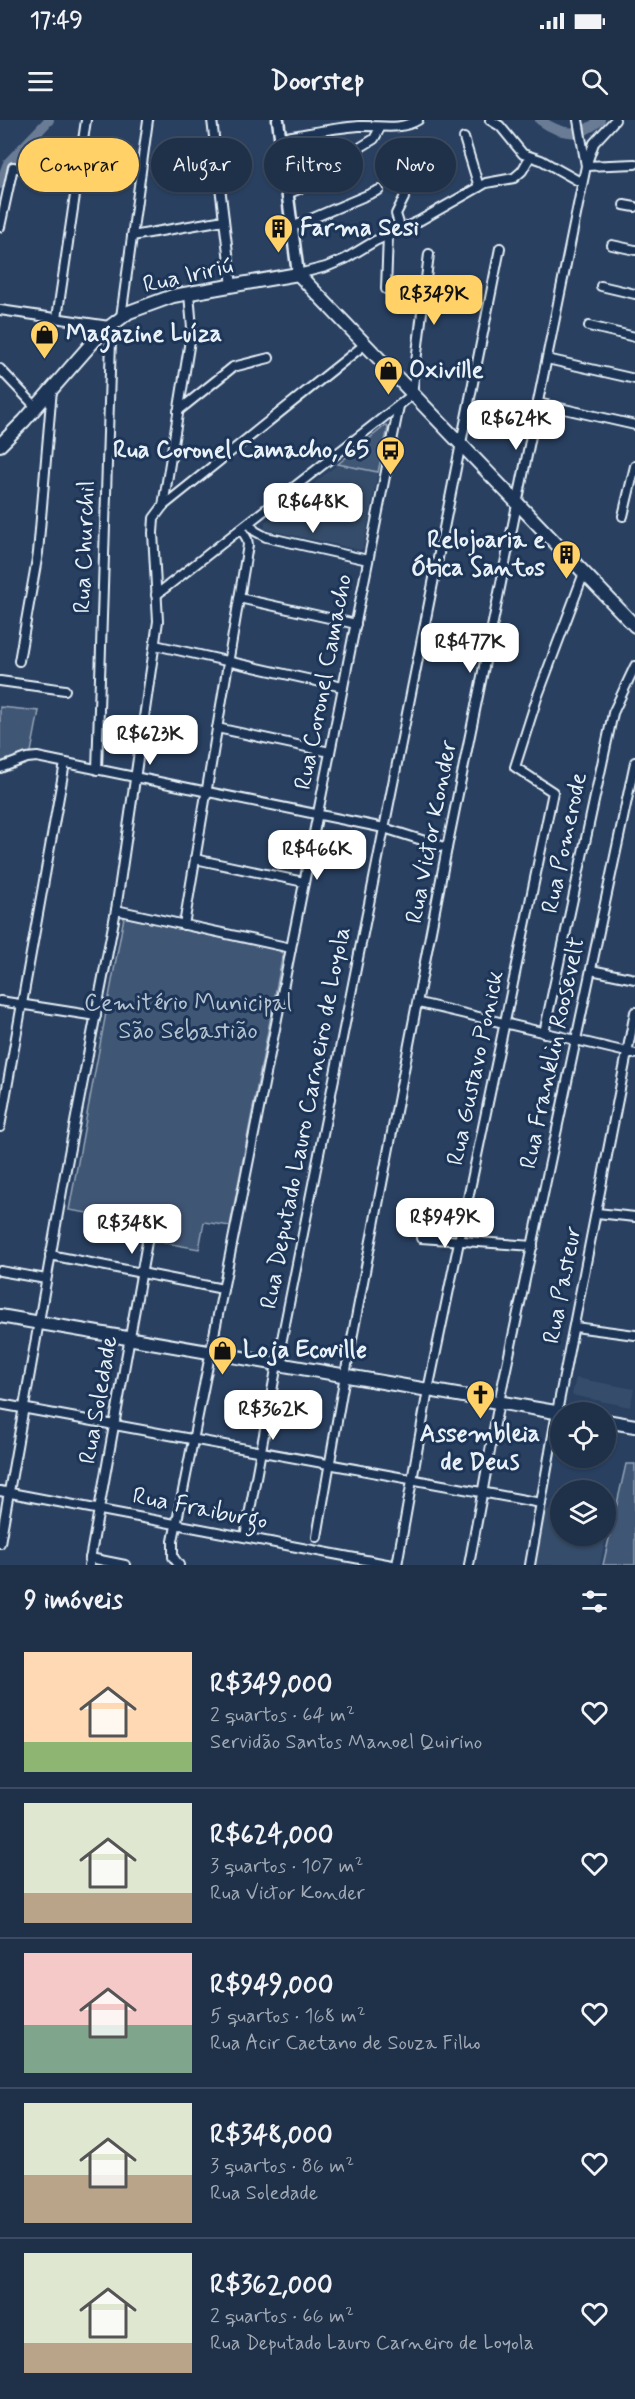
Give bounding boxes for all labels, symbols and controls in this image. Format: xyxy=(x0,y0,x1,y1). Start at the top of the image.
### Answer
text: 17:49 xyxy=(30,7,83,35)
text: Doorstep xyxy=(270,64,365,99)
icon: menu xyxy=(24,65,57,98)
icon: search xyxy=(578,65,611,98)
chip: Comprar xyxy=(18,138,139,192)
chip: Alugar xyxy=(151,138,252,192)
chip: Filtros xyxy=(264,138,363,192)
chip: Novo xyxy=(375,138,456,192)
building icon: Farma Sesi xyxy=(263,212,295,254)
place label: Farma Sesi xyxy=(300,213,420,244)
street label: Rua Iririú xyxy=(140,251,236,301)
pin: R$349K xyxy=(385,275,483,326)
text: R$349K xyxy=(399,281,469,308)
shop icon: Magazine Luíza xyxy=(29,318,61,360)
place label: Magazine Luíza xyxy=(66,319,222,353)
shop icon: Oxiville xyxy=(372,354,404,396)
place label: Oxiville xyxy=(409,355,484,386)
pin: R$624K xyxy=(467,400,565,451)
text: R$624K xyxy=(481,406,551,433)
bus stop icon: Rua Coronel Camacho, 65 xyxy=(374,434,406,476)
place label: Rua Coronel Camacho, 65 xyxy=(113,435,369,466)
street label: Rua Churchil xyxy=(67,480,103,614)
pin: R$648K xyxy=(264,483,362,534)
text: R$648K xyxy=(278,489,348,516)
place label: Relojoaria e Ótica Santos xyxy=(411,525,545,584)
building icon: Relojoaria e Ótica Santos xyxy=(550,538,582,580)
street label: Rua Coronel Camacho xyxy=(288,571,360,793)
pin: R$477K xyxy=(421,623,519,674)
text: R$477K xyxy=(435,629,505,656)
pin: R$623K xyxy=(101,715,199,766)
text: R$623K xyxy=(117,721,183,748)
street label: Rua Victor Konder xyxy=(399,738,465,926)
street label: Rua Pomerode xyxy=(535,770,595,916)
pin: R$466K xyxy=(268,830,366,881)
text: R$466K xyxy=(282,836,352,863)
street label: Rua Deputado Lauro Carneiro de Loyola xyxy=(254,924,358,1312)
street label: Rua Franklin Roosevelt xyxy=(513,934,593,1172)
street label: Rua Gustavo Ponick xyxy=(440,968,512,1168)
park label: Cemitério Municipal São Sebastião xyxy=(84,988,292,1047)
pin: R$949K xyxy=(396,1198,494,1249)
pin: R$348K xyxy=(83,1204,181,1255)
text: R$949K xyxy=(410,1204,480,1231)
text: R$348K xyxy=(97,1210,167,1237)
street label: Rua Pasteur xyxy=(536,1223,590,1347)
street label: Rua Soledade xyxy=(72,1333,126,1467)
shop icon: Loja Ecoville xyxy=(206,1334,238,1376)
place label: Loja Ecoville xyxy=(243,1335,367,1366)
church icon: Assembleia de Deus xyxy=(464,1378,496,1420)
pin: R$362K xyxy=(224,1390,322,1441)
text: R$362K xyxy=(238,1396,308,1423)
map controls xyxy=(550,1402,616,1546)
button: locate xyxy=(550,1402,616,1468)
place label: Assembleia de Deus xyxy=(420,1419,540,1478)
button: layers xyxy=(550,1480,616,1546)
street label: Rua Fraiburgo xyxy=(129,1481,270,1540)
text: 9 imóveis xyxy=(24,1584,123,1618)
icon: filters xyxy=(578,1585,611,1618)
text: R$349,000 xyxy=(210,1668,332,1702)
icon: home xyxy=(72,1676,144,1748)
icon: heart xyxy=(578,1696,611,1729)
text: 2 quartos · 64 m² xyxy=(210,1702,355,1729)
text: Servidão Santos Manoel Quirino xyxy=(210,1729,482,1756)
text: R$624,000 xyxy=(210,1819,333,1853)
icon: home xyxy=(72,1827,144,1899)
icon: heart xyxy=(578,1847,611,1880)
text: 3 quartos · 107 m² xyxy=(210,1853,363,1880)
text: Rua Victor Konder xyxy=(210,1880,365,1907)
text: R$949,000 xyxy=(210,1969,333,2003)
icon: home xyxy=(72,1977,144,2049)
icon: heart xyxy=(578,1997,611,2030)
text: 5 quartos · 168 m² xyxy=(210,2003,366,2030)
text: Rua Acir Caetano de Souza Filho xyxy=(210,2030,481,2057)
text: R$348,000 xyxy=(210,2119,333,2153)
icon: home xyxy=(72,2127,144,2199)
icon: heart xyxy=(578,2147,611,2180)
text: 3 quartos · 86 m² xyxy=(210,2153,354,2180)
text: Rua Soledade xyxy=(210,2180,318,2207)
text: R$362,000 xyxy=(210,2269,333,2303)
icon: home xyxy=(72,2277,144,2349)
icon: heart xyxy=(578,2297,611,2330)
text: 2 quartos · 66 m² xyxy=(210,2303,354,2330)
text: Rua Deputado Lauro Carneiro de Loyola xyxy=(210,2330,534,2357)

